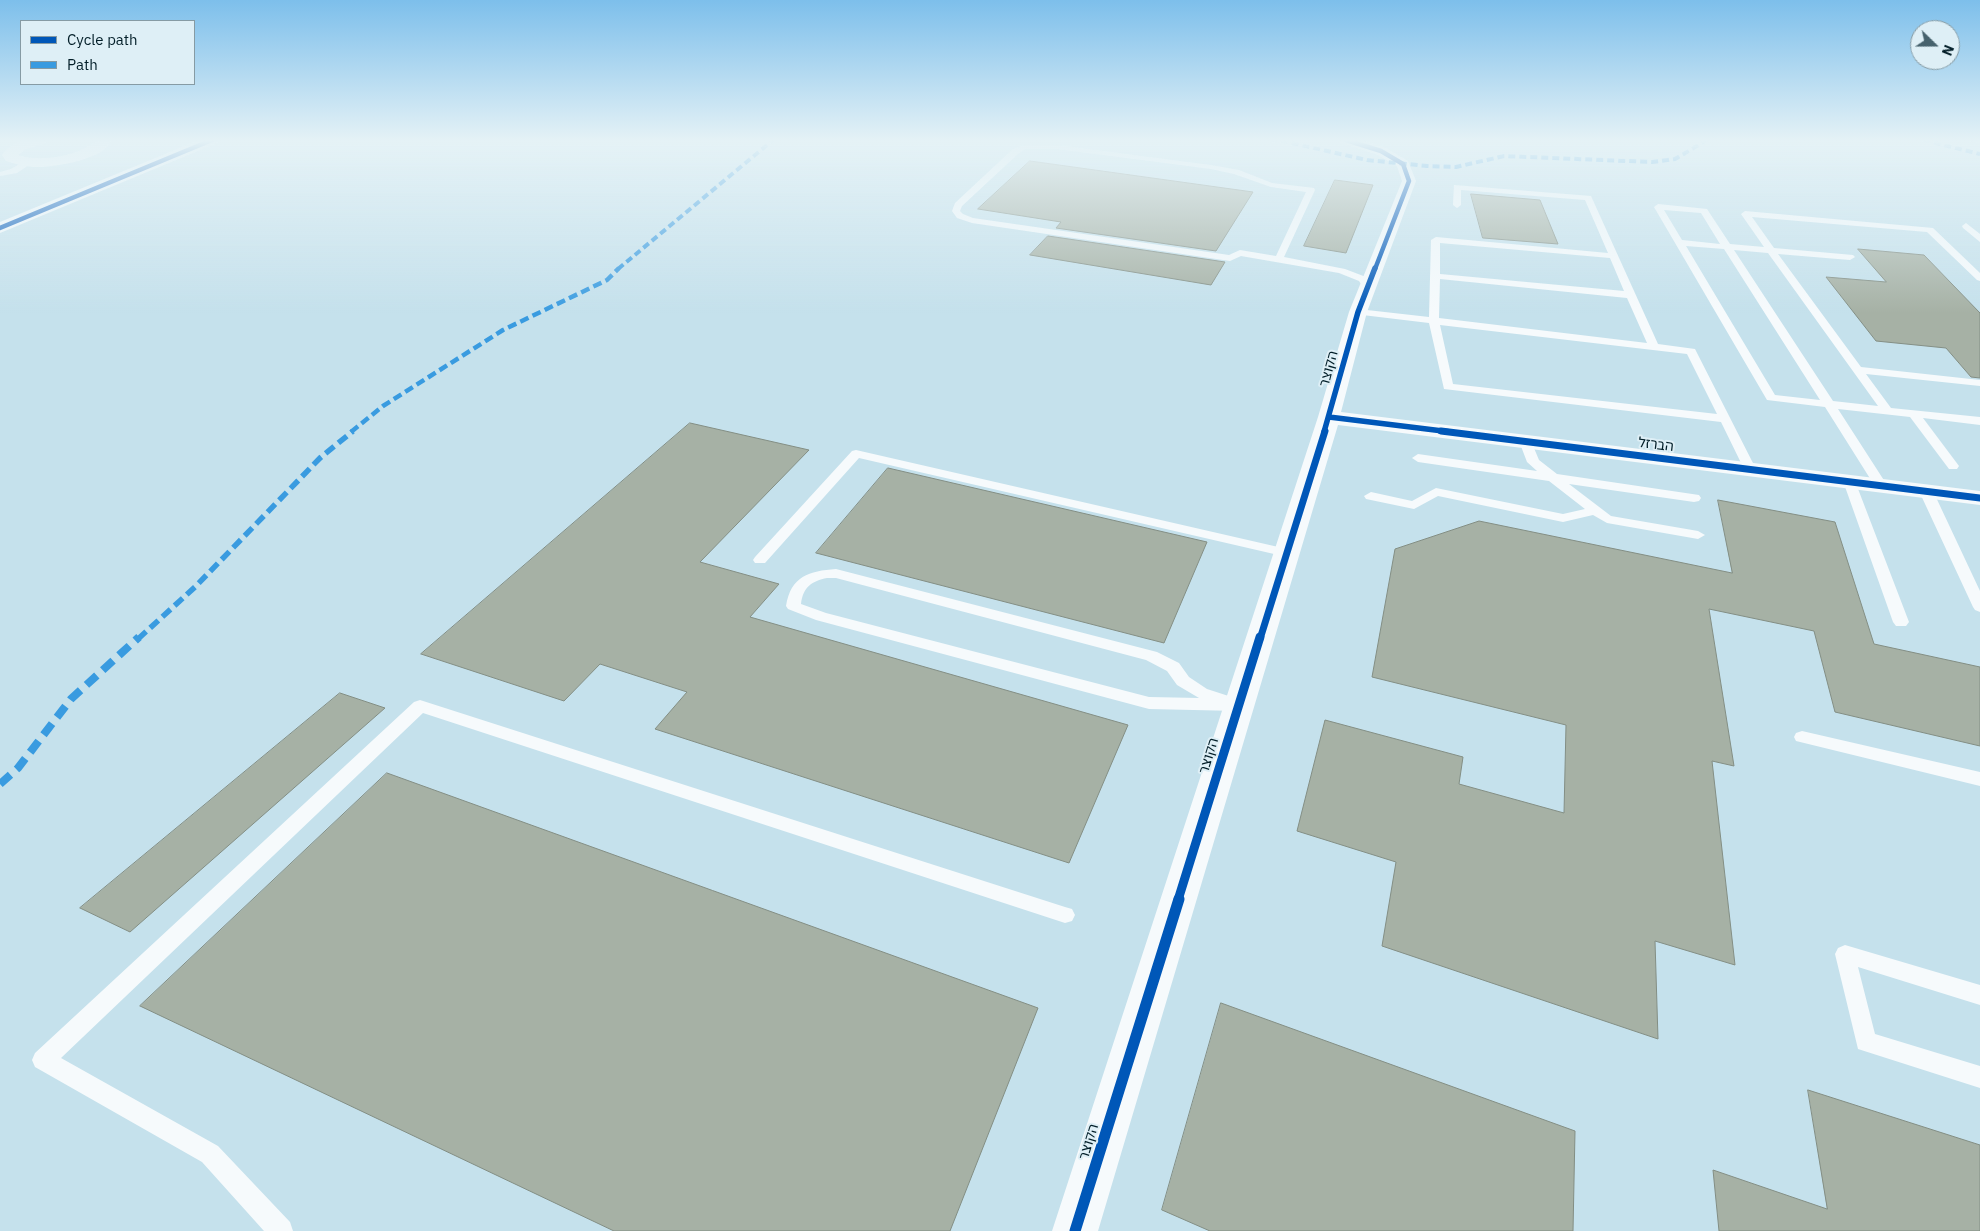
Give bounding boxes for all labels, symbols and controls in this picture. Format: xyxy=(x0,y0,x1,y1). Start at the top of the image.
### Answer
legend xyxy=(20,20,195,85)
north arrow xyxy=(1910,20,1960,70)
text: Cycle path xyxy=(67,30,138,49)
text: N xyxy=(1938,42,1958,58)
text: Path xyxy=(67,55,98,74)
street label: הקוצר xyxy=(1316,349,1342,389)
street label: הברזל xyxy=(1637,434,1675,456)
street label: הקוצר xyxy=(1196,736,1222,776)
street label: הקוצר xyxy=(1076,1122,1102,1162)

